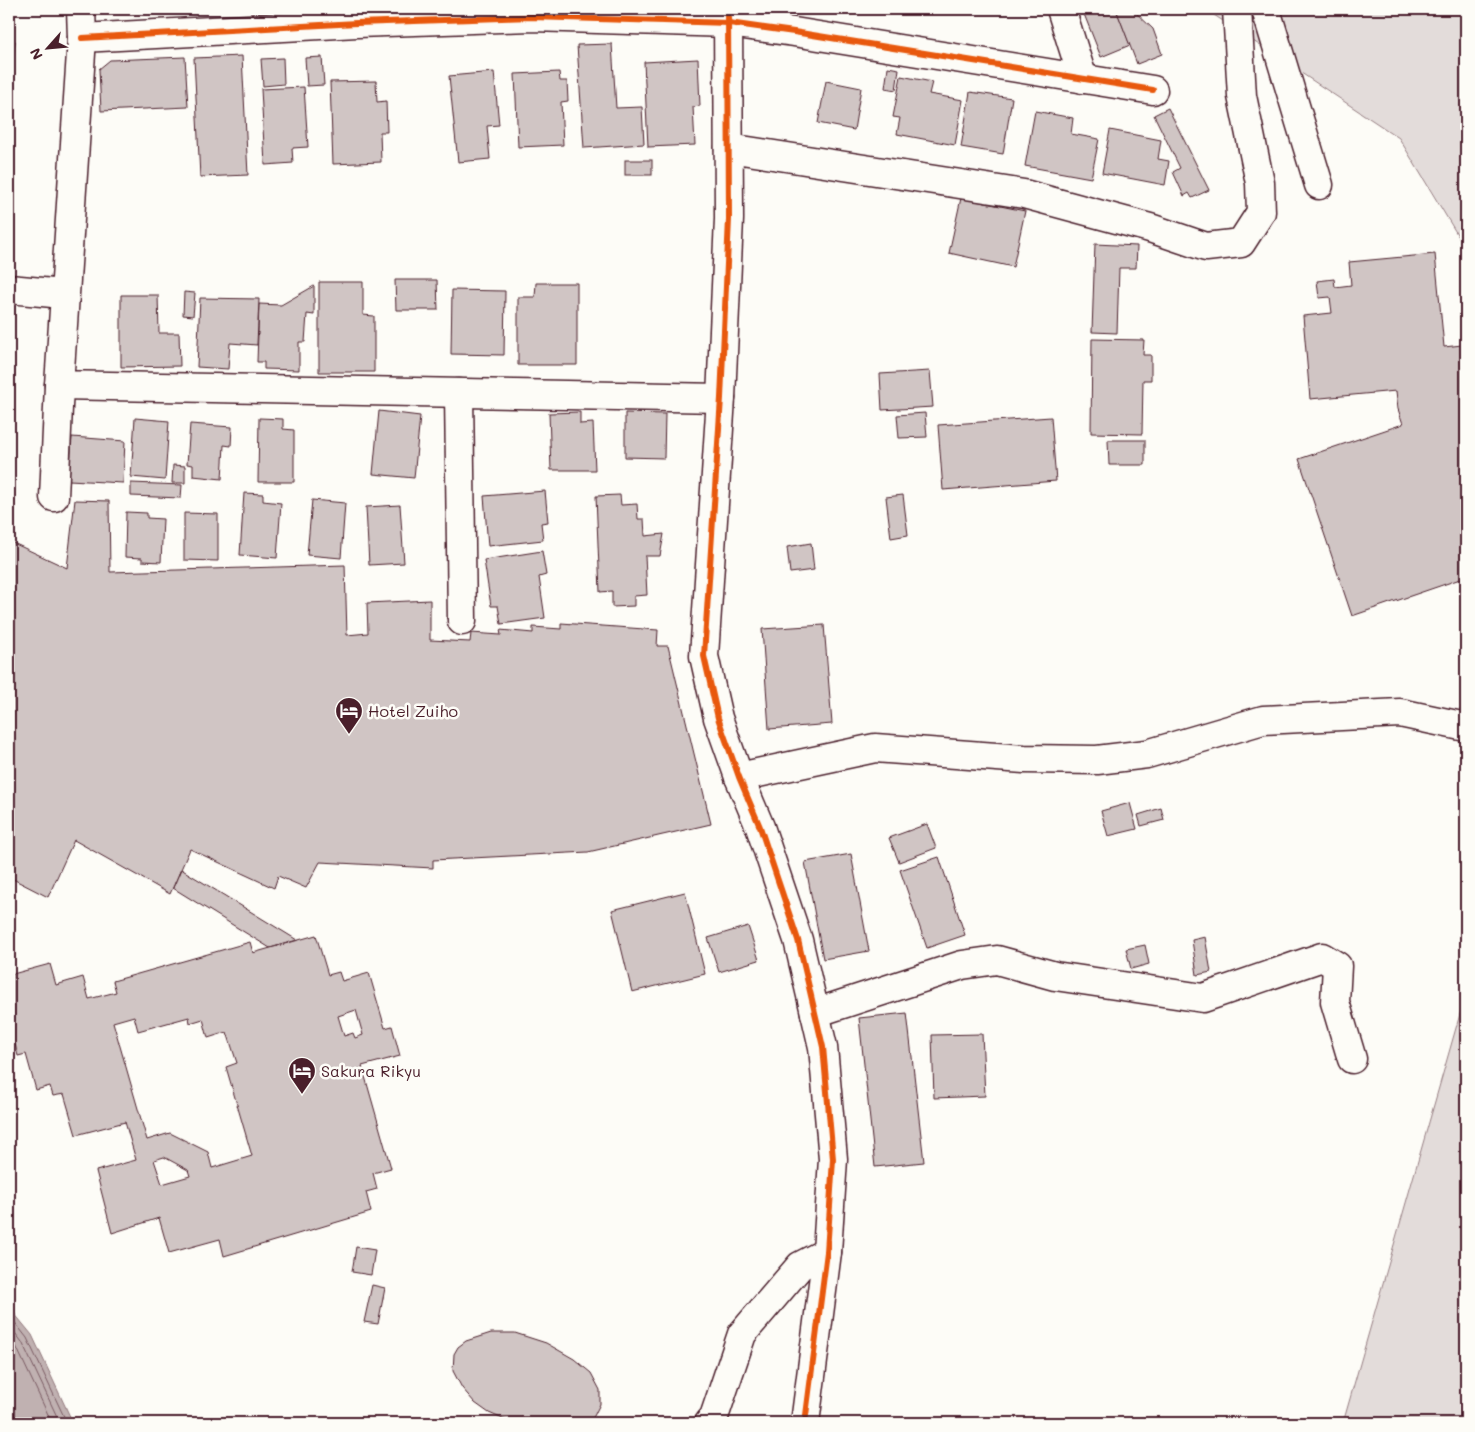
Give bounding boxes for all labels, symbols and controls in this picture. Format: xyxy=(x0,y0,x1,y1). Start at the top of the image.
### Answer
north arrow xyxy=(22,22,72,72)
text: N xyxy=(25,45,47,63)
hotel icon: Hotel Zuiho xyxy=(334,696,364,735)
place label: Hotel Zuiho xyxy=(368,700,458,721)
hotel icon: Sakura Rikyu xyxy=(287,1056,317,1095)
place label: Sakura Rikyu xyxy=(321,1060,421,1081)

